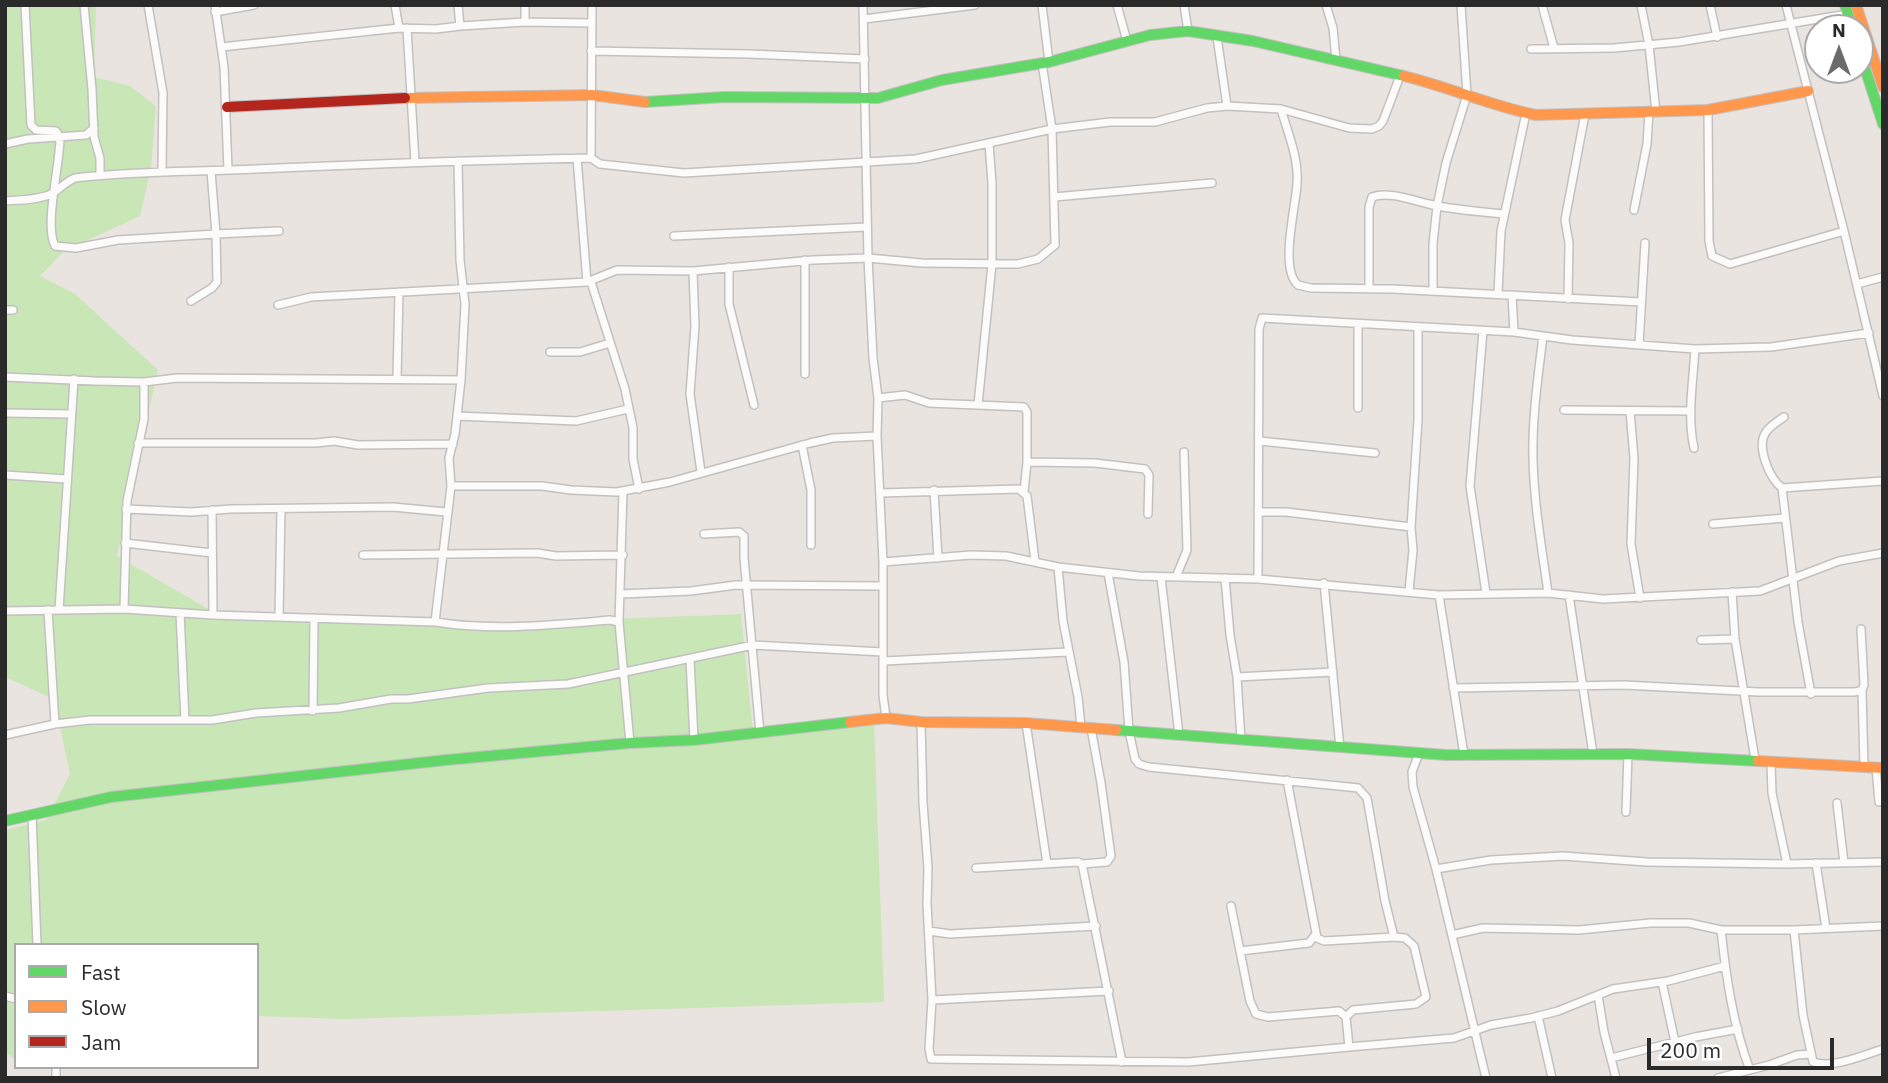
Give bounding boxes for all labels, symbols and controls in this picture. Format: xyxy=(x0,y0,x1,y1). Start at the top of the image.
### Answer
north arrow xyxy=(1804,14,1874,84)
text: N xyxy=(1832,18,1846,42)
legend xyxy=(14,943,259,1069)
text: Fast xyxy=(81,958,121,986)
text: Slow xyxy=(81,993,127,1021)
scale bar xyxy=(1650,1024,1837,1068)
text: Jam xyxy=(81,1028,121,1056)
text: 200 m xyxy=(1660,1036,1721,1064)

